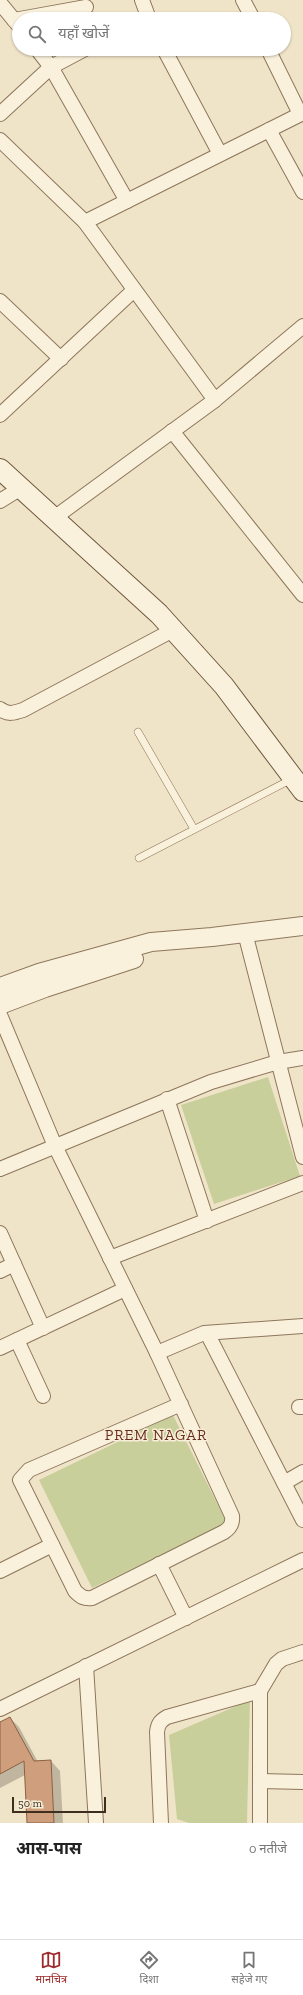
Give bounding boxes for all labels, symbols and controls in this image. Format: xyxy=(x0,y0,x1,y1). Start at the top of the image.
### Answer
search box xyxy=(12,12,291,56)
icon: search xyxy=(26,23,48,45)
text: यहाँ खोजें xyxy=(58,24,109,42)
district label: PREM NAGAR xyxy=(105,1426,207,1444)
scale bar xyxy=(12,1795,106,1814)
text: 50 m xyxy=(18,1797,42,1810)
text: आस-पास xyxy=(16,1838,81,1858)
text: 0 नतीजे xyxy=(249,1841,287,1856)
tab: मानचित्र xyxy=(36,1949,67,1987)
tab: दिशा xyxy=(138,1949,160,1987)
tab: सहेजे गए xyxy=(231,1949,267,1987)

